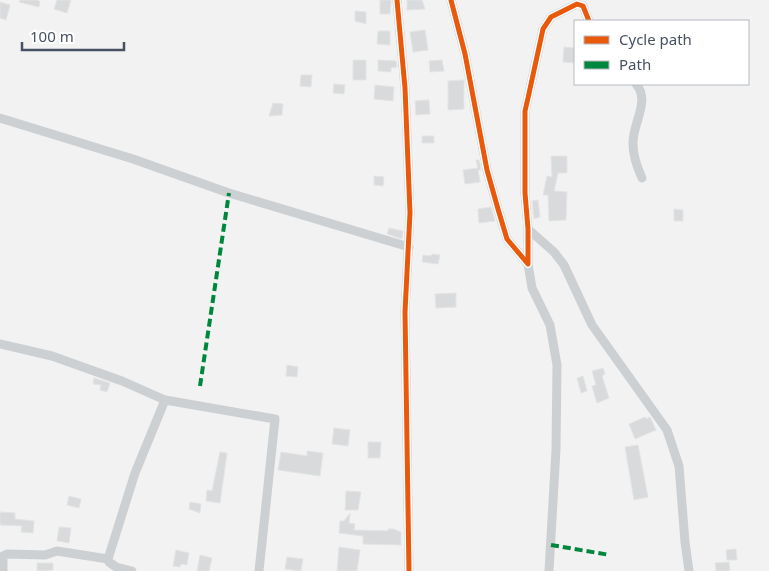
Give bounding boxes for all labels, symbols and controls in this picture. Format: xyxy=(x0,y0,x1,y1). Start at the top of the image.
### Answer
scale bar xyxy=(22,20,125,52)
legend xyxy=(574,20,749,85)
text: 100 m xyxy=(30,26,74,46)
text: Cycle path xyxy=(619,29,692,49)
text: Path xyxy=(619,54,651,74)

